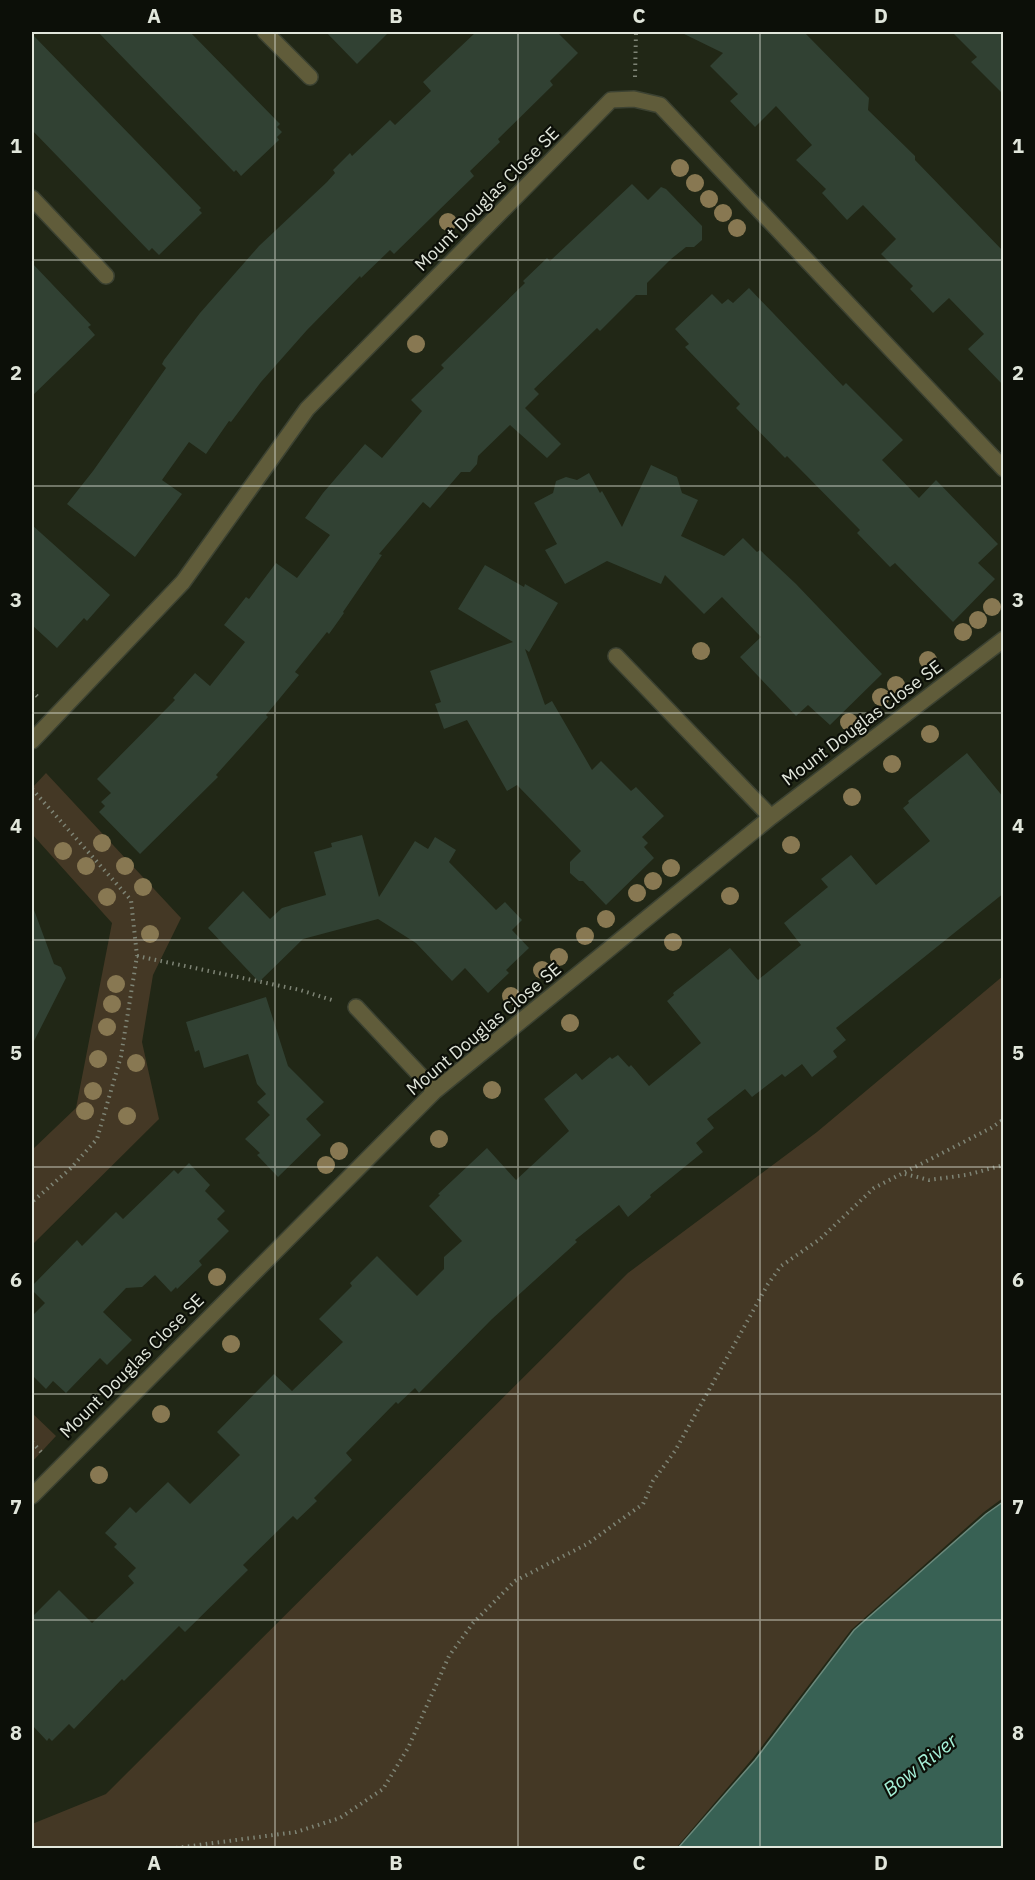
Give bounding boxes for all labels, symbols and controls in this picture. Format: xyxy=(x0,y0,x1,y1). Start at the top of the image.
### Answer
text: A xyxy=(147,2,161,29)
text: B xyxy=(389,2,403,29)
text: C xyxy=(632,2,646,29)
text: D xyxy=(874,2,888,29)
street label: Mount Douglas Close SE xyxy=(410,122,564,276)
text: 1 xyxy=(10,132,22,159)
text: 1 xyxy=(1012,132,1024,159)
text: 2 xyxy=(10,359,22,386)
text: 2 xyxy=(1012,359,1024,386)
text: 3 xyxy=(10,586,22,613)
text: 3 xyxy=(1012,586,1024,613)
street label: Mount Douglas Close SE xyxy=(777,655,947,790)
text: 4 xyxy=(10,812,22,839)
text: 4 xyxy=(1012,812,1024,839)
street label: Mount Douglas Close SE xyxy=(402,957,566,1100)
text: 5 xyxy=(10,1039,22,1066)
text: 5 xyxy=(1012,1039,1024,1066)
text: 6 xyxy=(10,1266,22,1293)
text: 6 xyxy=(1012,1266,1024,1293)
street label: Mount Douglas Close SE xyxy=(55,1289,209,1443)
text: 7 xyxy=(10,1493,22,1520)
text: 7 xyxy=(1012,1493,1024,1520)
text: 8 xyxy=(10,1719,22,1746)
text: 8 xyxy=(1012,1719,1024,1746)
water label: Bow River xyxy=(877,1727,963,1802)
text: A xyxy=(147,1849,161,1876)
text: B xyxy=(389,1849,403,1876)
text: C xyxy=(632,1849,646,1876)
text: D xyxy=(874,1849,888,1876)

